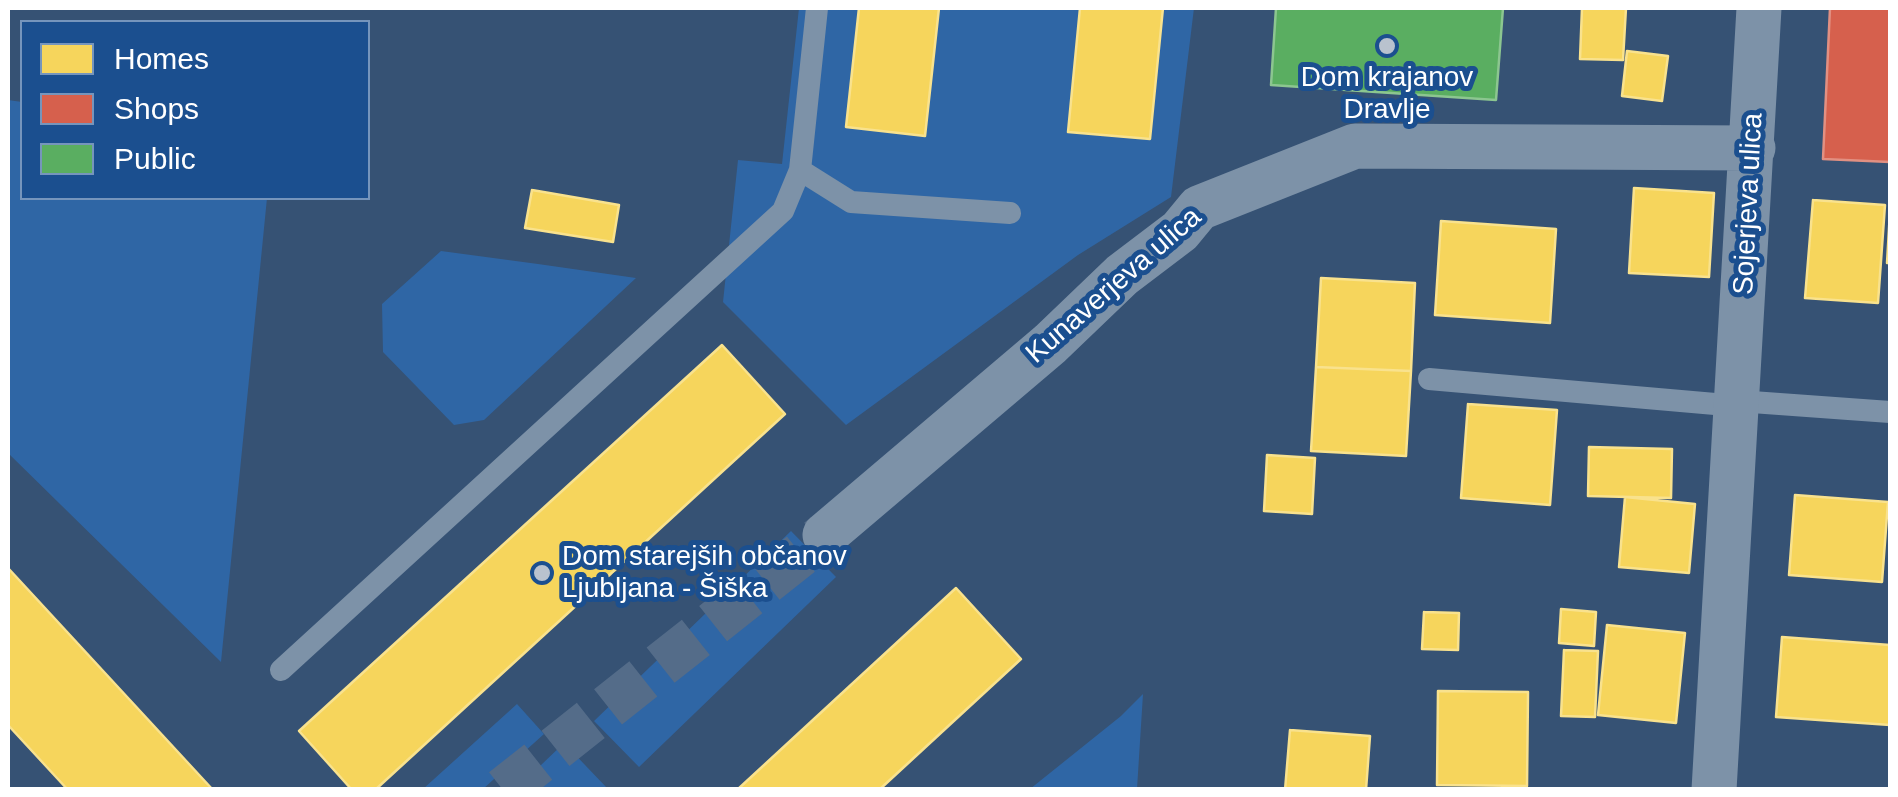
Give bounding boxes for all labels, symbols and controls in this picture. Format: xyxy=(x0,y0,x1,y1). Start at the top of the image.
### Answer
legend xyxy=(20,20,370,200)
marker: Dom krajanov Dravlje xyxy=(1376,35,1398,57)
text: Homes xyxy=(114,42,209,75)
place label: Dom krajanov Dravlje xyxy=(1301,61,1473,127)
text: Shops xyxy=(114,92,199,125)
street label: Sojerjeva ulica xyxy=(1727,112,1771,296)
text: Public xyxy=(114,142,196,175)
street label: Kunaverjeva ulica xyxy=(1020,201,1208,371)
place label: Dom starejših občanov Ljubljana - Šiška xyxy=(562,540,847,606)
marker: Dom starejših občanov Ljubljana - Šiška xyxy=(531,562,553,584)

